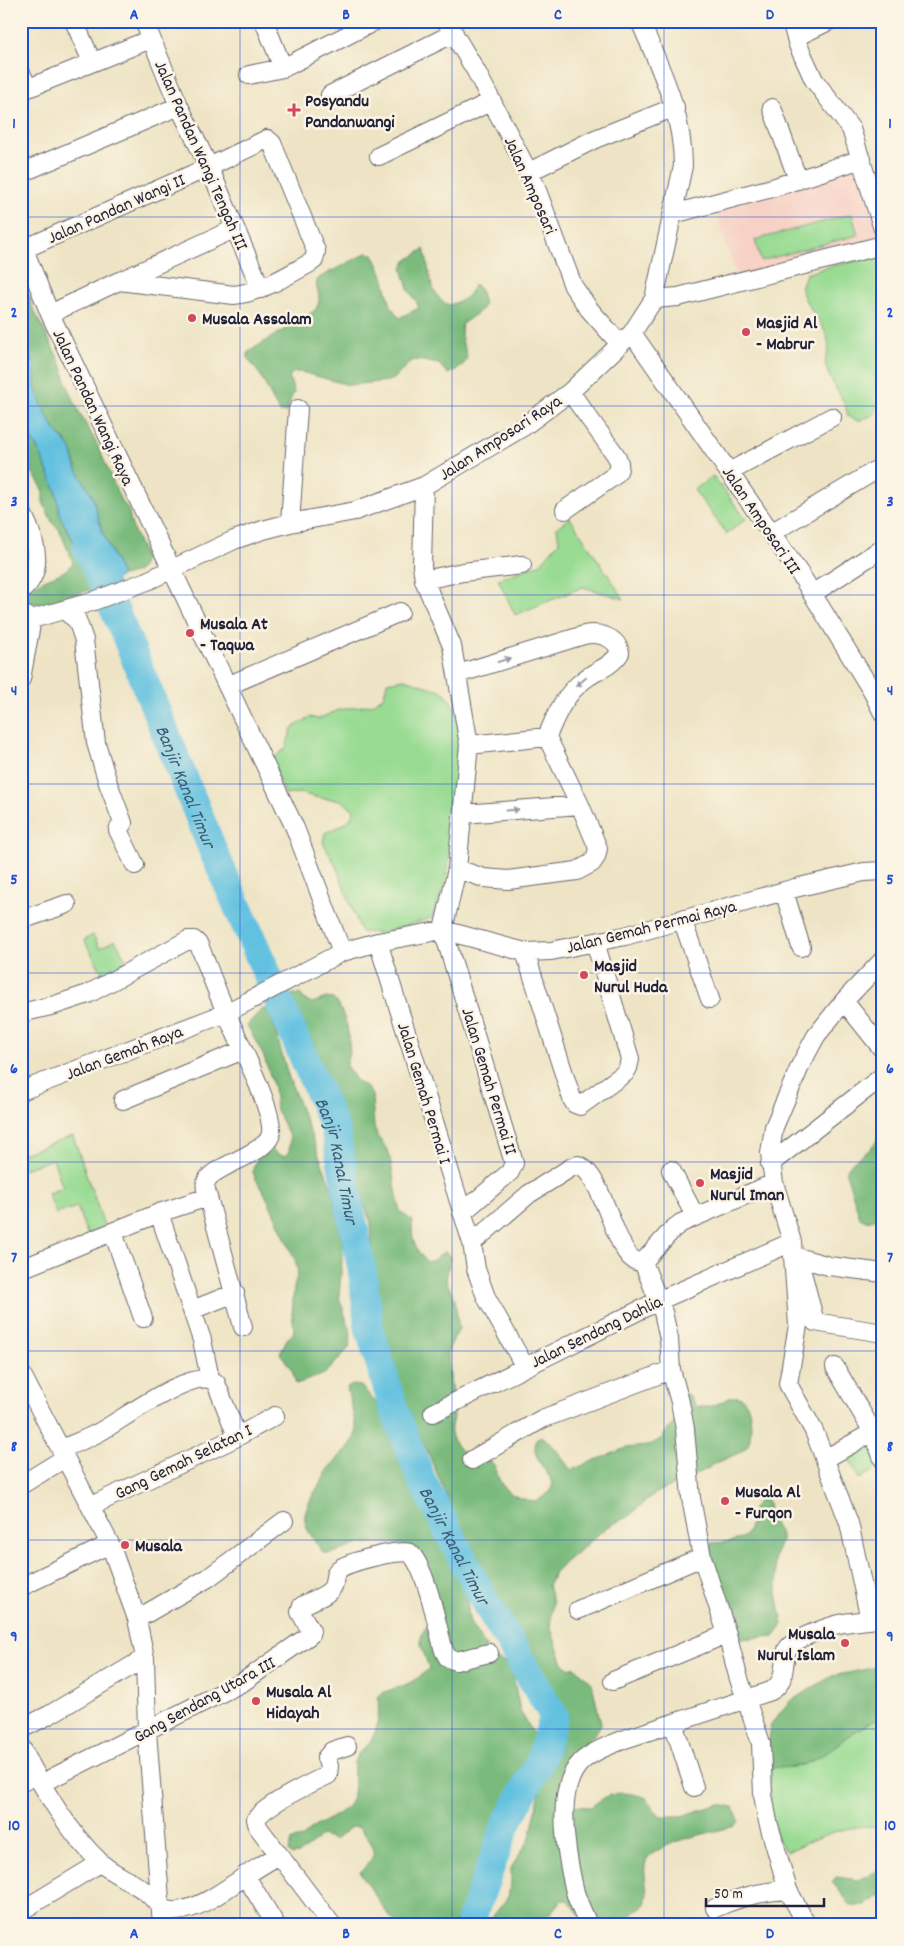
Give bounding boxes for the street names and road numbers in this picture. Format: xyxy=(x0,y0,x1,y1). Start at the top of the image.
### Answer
street label: Jalan Pandan Wangi Tengah III xyxy=(146,57,253,255)
street label: Jalan Amposari xyxy=(496,133,561,239)
street label: Jalan Pandan Wangi II xyxy=(44,169,190,252)
street label: Jalan Pandan Wangi Raya xyxy=(45,326,139,491)
street label: Jalan Amposari Raya xyxy=(435,390,568,488)
street label: Jalan Amposari III xyxy=(714,462,806,581)
street label: Jalan Gemah Permai Raya xyxy=(564,895,740,962)
street label: Jalan Gemah Permai II xyxy=(453,1005,522,1159)
street label: Jalan Gemah Raya xyxy=(63,1020,187,1088)
street label: Jalan Gemah Permai I xyxy=(389,1020,456,1168)
street label: Jalan Sendang Dahlia xyxy=(527,1290,668,1376)
street label: Gang Gemah Selatan I xyxy=(111,1419,257,1507)
street label: Gang Sendang Utara III xyxy=(130,1652,281,1751)

